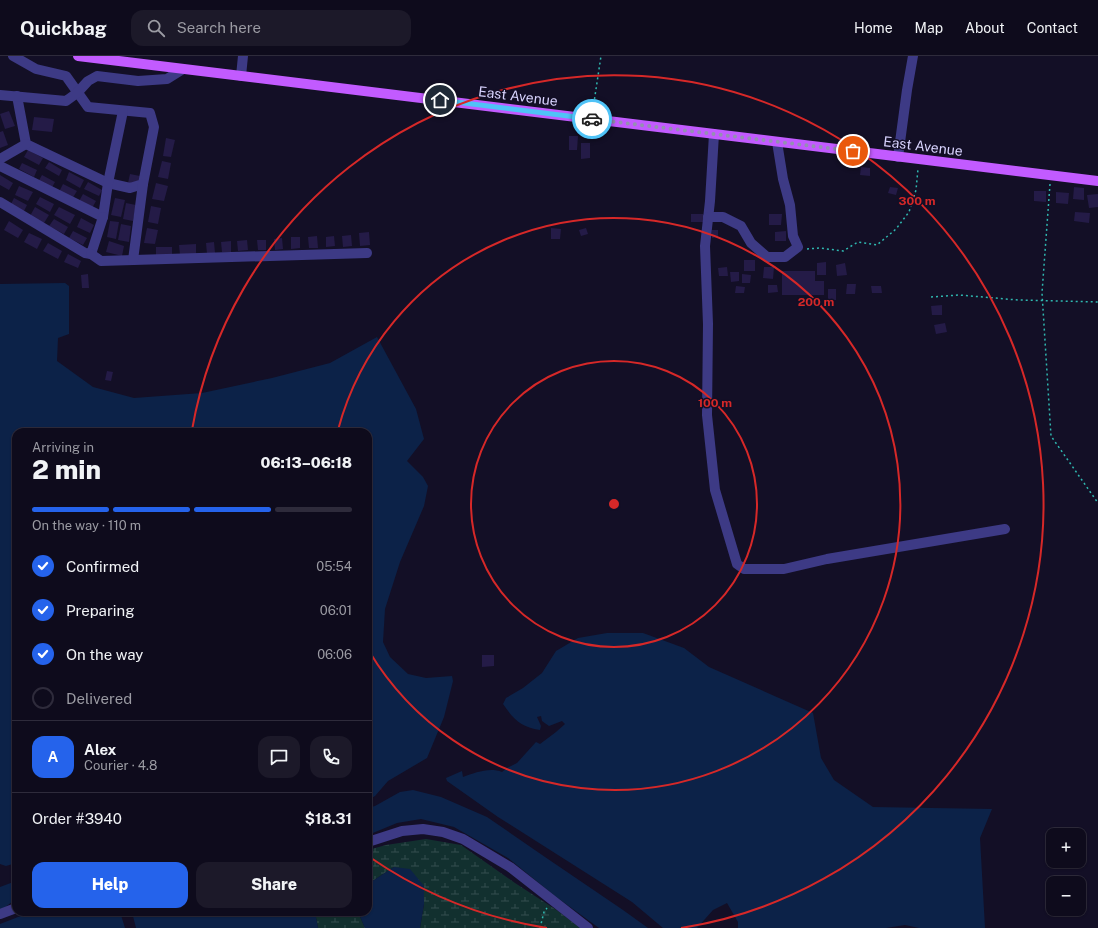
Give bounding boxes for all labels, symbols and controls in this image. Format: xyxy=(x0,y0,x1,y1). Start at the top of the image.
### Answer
search box xyxy=(131,10,411,46)
text: Quickbag xyxy=(20,17,107,39)
icon: search xyxy=(145,17,167,39)
text: Search here xyxy=(177,19,261,36)
text: Home xyxy=(854,20,893,36)
text: Map xyxy=(915,20,943,36)
text: About xyxy=(965,20,1005,36)
text: Contact xyxy=(1027,20,1078,36)
pin xyxy=(423,83,457,117)
street label: East Avenue xyxy=(477,83,559,109)
icon: home xyxy=(429,89,451,111)
courier xyxy=(572,99,612,139)
icon: car xyxy=(581,108,603,130)
street label: East Avenue xyxy=(882,133,964,159)
pin xyxy=(836,134,870,168)
icon: bag xyxy=(842,140,864,162)
text: 300 m xyxy=(899,194,936,208)
text: 200 m xyxy=(798,295,834,309)
text: 100 m xyxy=(698,396,732,410)
text: Arriving in xyxy=(32,440,94,455)
text: 2 min xyxy=(32,454,101,485)
text: 06:13–06:18 xyxy=(261,454,352,471)
centre of rings xyxy=(607,497,621,511)
text: On the way · 110 m xyxy=(32,518,141,533)
icon: check xyxy=(32,555,54,577)
text: Confirmed xyxy=(66,558,139,575)
text: 05:54 xyxy=(316,559,352,574)
icon: check xyxy=(32,599,54,621)
text: Preparing xyxy=(66,602,135,619)
text: 06:01 xyxy=(320,603,352,618)
icon: check xyxy=(32,643,54,665)
text: On the way xyxy=(66,646,143,663)
text: 06:06 xyxy=(317,647,352,662)
text: Delivered xyxy=(66,690,132,707)
button: chat xyxy=(258,736,300,778)
button: phone xyxy=(310,736,352,778)
text: Alex xyxy=(84,741,116,758)
text: A xyxy=(48,748,58,765)
text: Courier · 4.8 xyxy=(84,758,157,773)
text: Order #3940 xyxy=(32,810,122,827)
text: $18.31 xyxy=(305,810,352,827)
map controls xyxy=(1046,828,1086,916)
button: + xyxy=(1046,828,1086,868)
button: Help xyxy=(32,862,188,908)
button: Share xyxy=(196,862,352,908)
button: − xyxy=(1046,876,1086,916)

